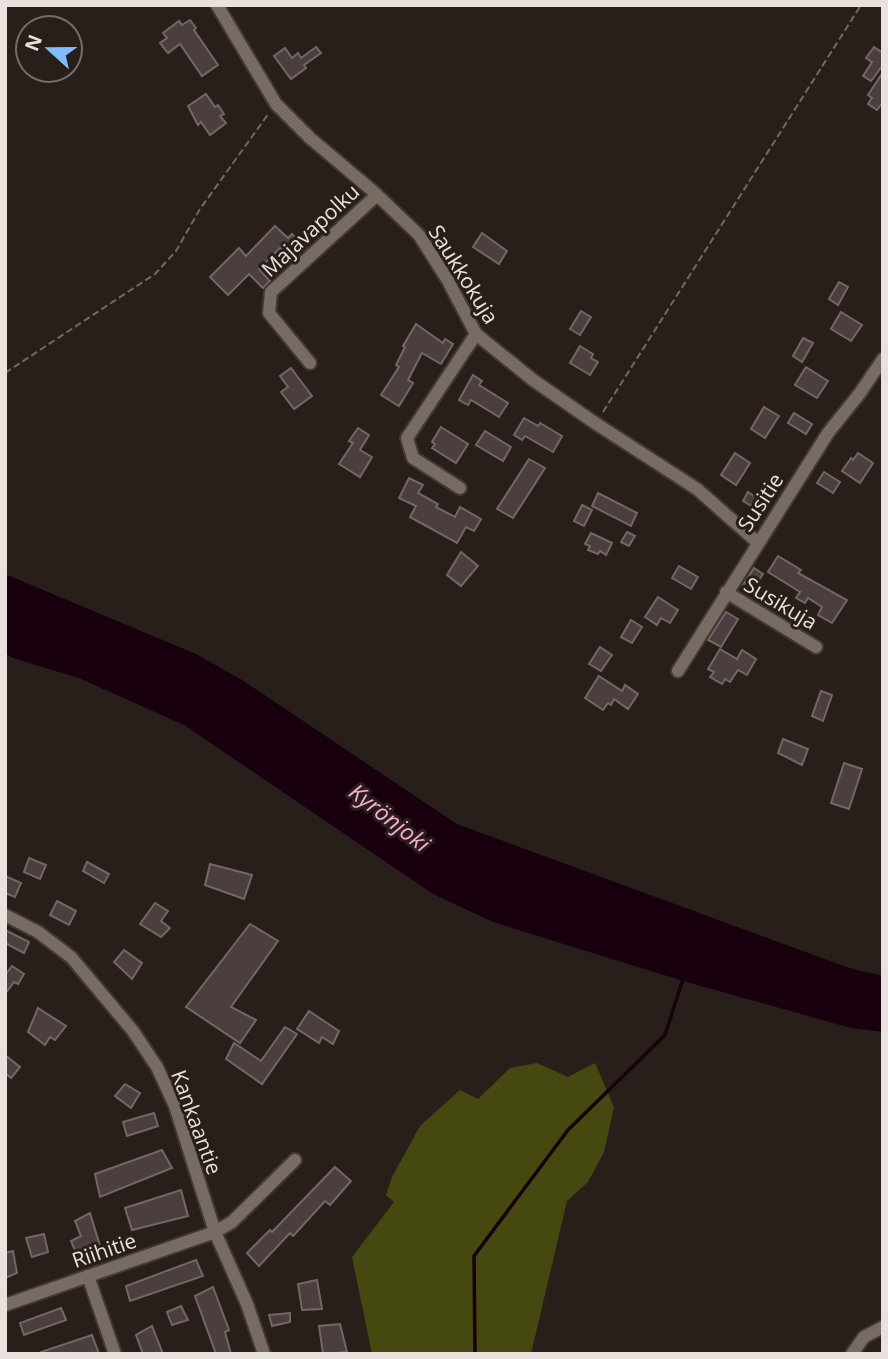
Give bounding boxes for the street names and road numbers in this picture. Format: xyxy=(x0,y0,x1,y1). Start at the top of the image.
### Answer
street label: Majavapolku xyxy=(255,177,365,283)
street label: Saukkokuja xyxy=(423,219,505,329)
street label: Susitie xyxy=(731,467,789,537)
street label: Susikuja xyxy=(739,570,823,636)
street label: Kankaantie xyxy=(165,1066,229,1178)
street label: Riihitie xyxy=(68,1226,140,1274)

